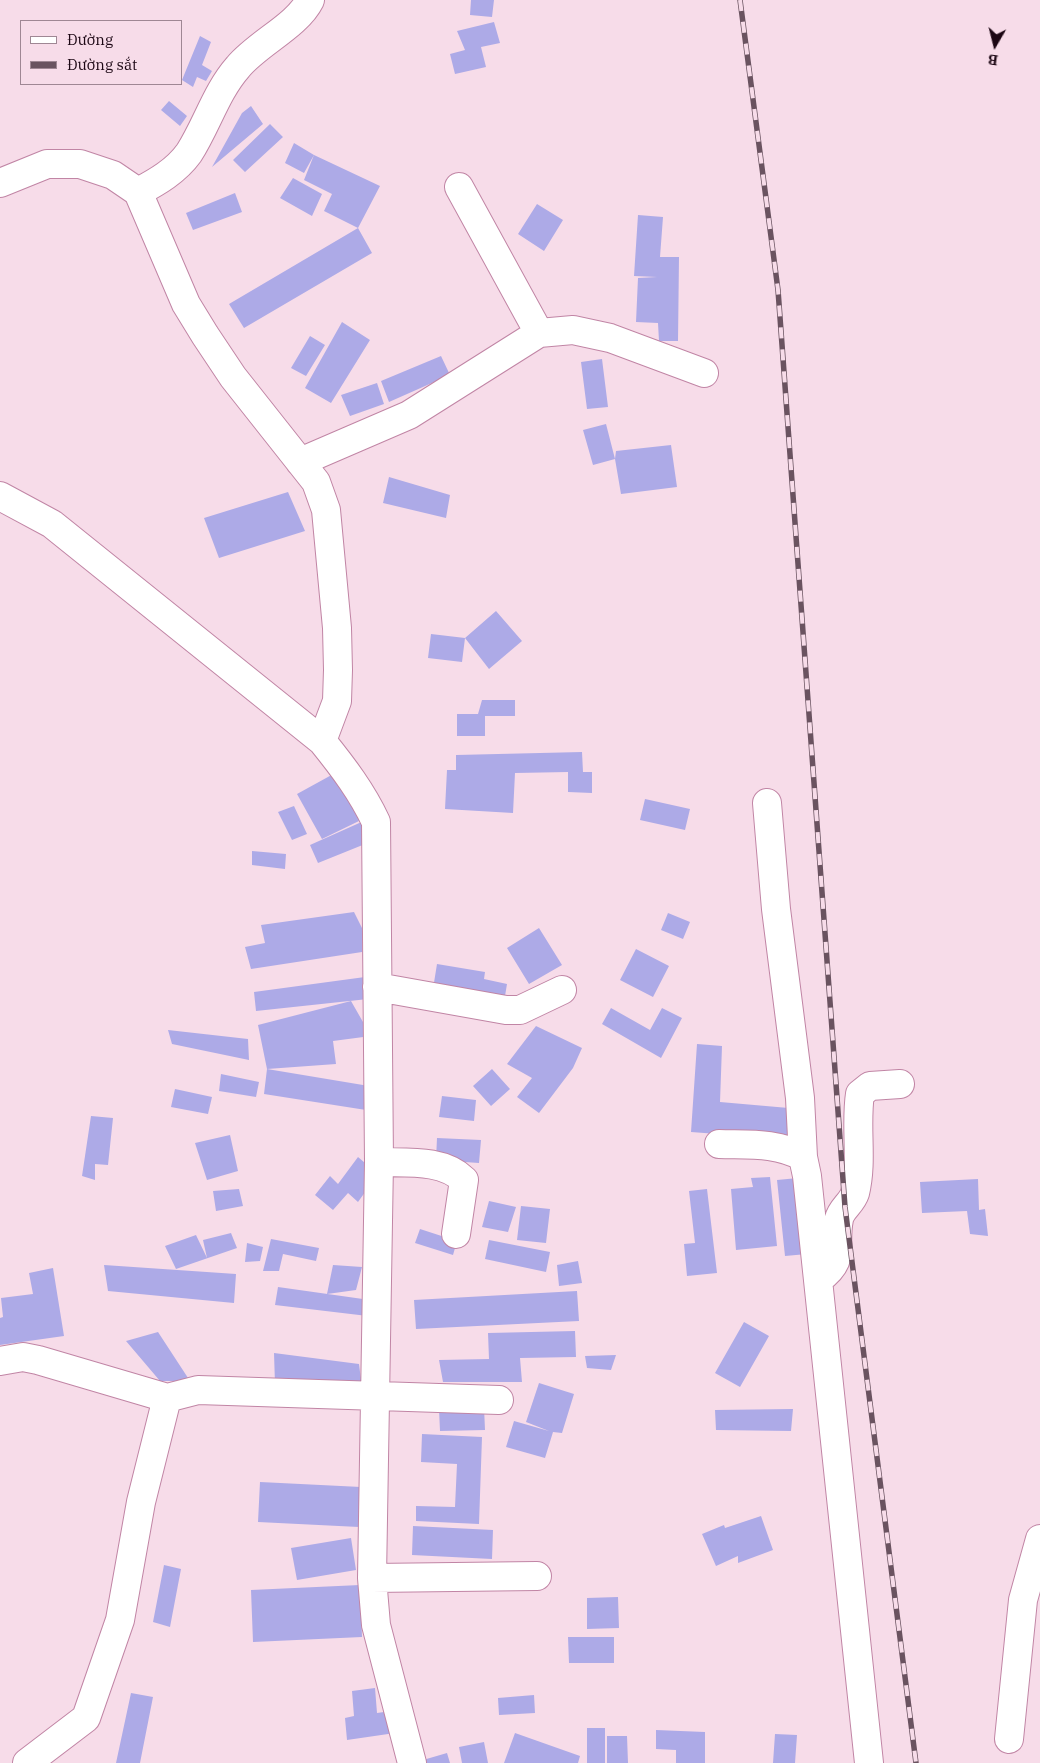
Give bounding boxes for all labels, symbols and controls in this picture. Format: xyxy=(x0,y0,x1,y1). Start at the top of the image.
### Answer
legend xyxy=(20,20,182,85)
north arrow xyxy=(970,20,1020,70)
text: Đường xyxy=(67,30,113,49)
text: B xyxy=(987,50,999,69)
text: Đường sắt xyxy=(67,55,137,74)

